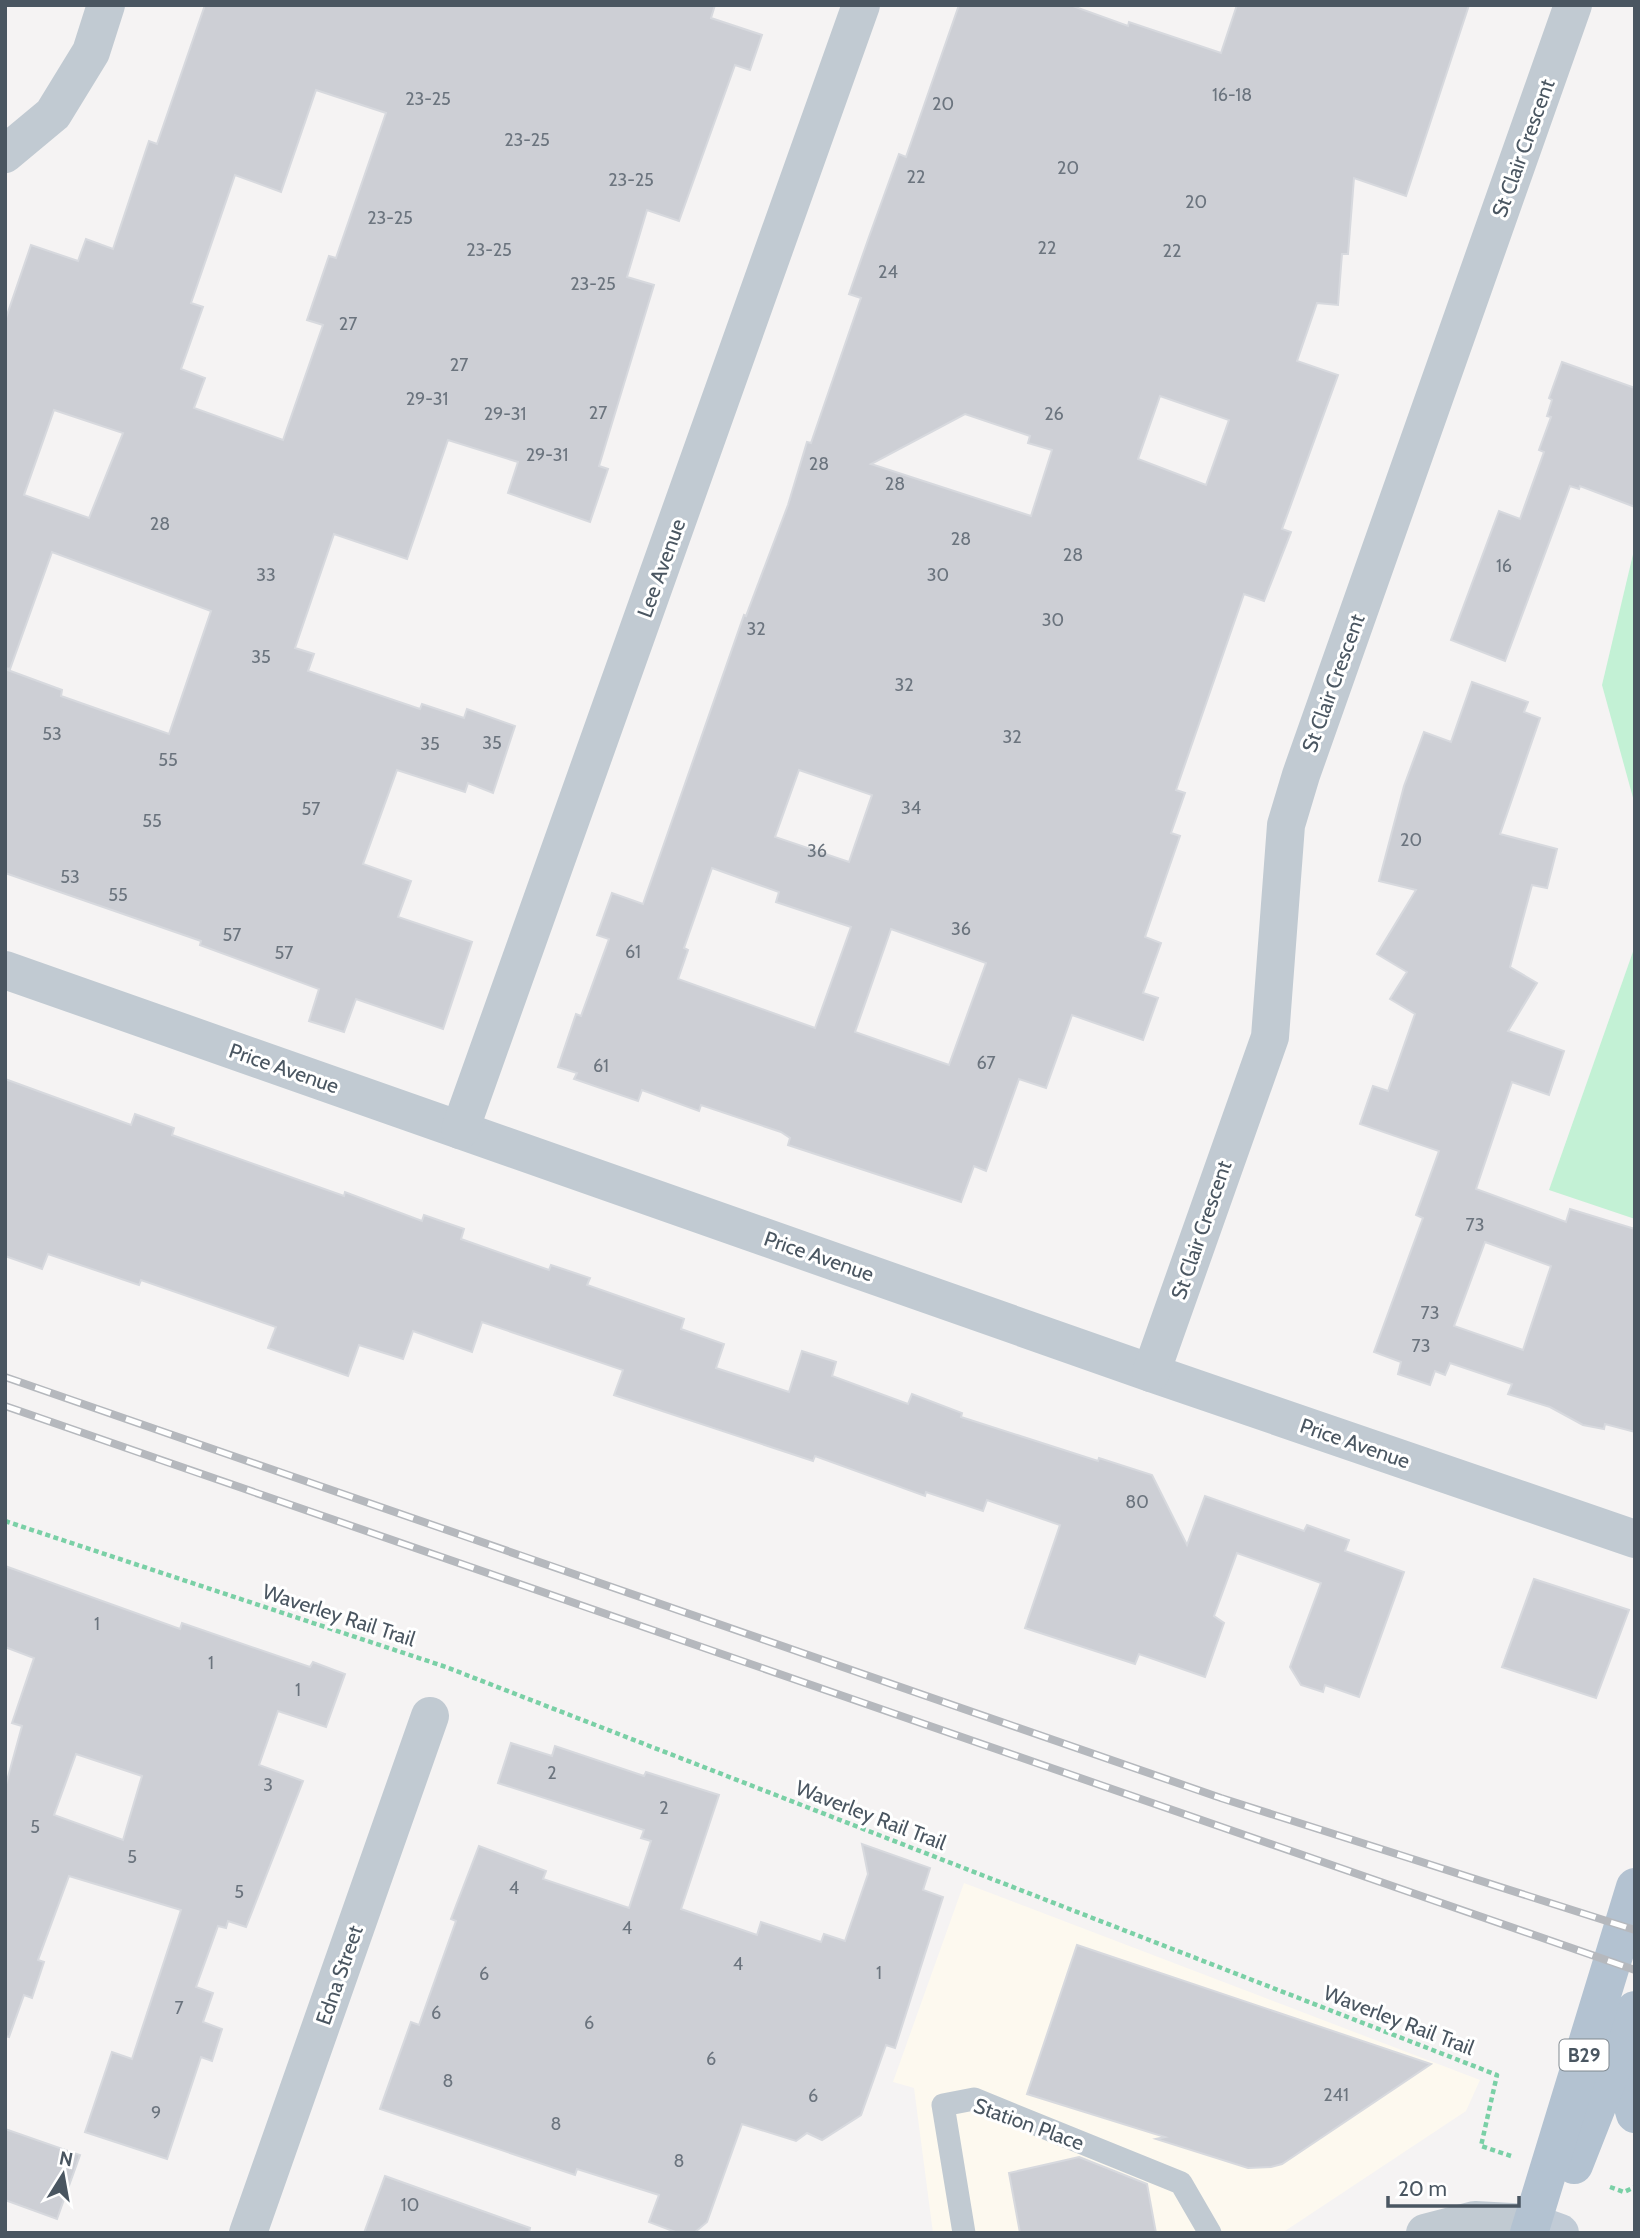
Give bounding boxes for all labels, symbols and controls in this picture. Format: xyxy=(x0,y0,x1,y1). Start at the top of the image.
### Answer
street label: St Clair Crescent xyxy=(1486,76,1560,220)
house number: 16-18 xyxy=(1212,84,1252,106)
house number: 23-25 xyxy=(405,88,451,110)
house number: 20 xyxy=(932,93,954,115)
house number: 23-25 xyxy=(504,129,550,151)
house number: 20 xyxy=(1057,157,1079,179)
house number: 22 xyxy=(907,166,925,188)
house number: 23-25 xyxy=(608,169,654,191)
house number: 20 xyxy=(1185,191,1207,213)
house number: 23-25 xyxy=(367,207,413,229)
house number: 22 xyxy=(1038,237,1056,259)
house number: 23-25 xyxy=(466,239,512,261)
house number: 22 xyxy=(1163,240,1181,262)
house number: 24 xyxy=(878,261,898,283)
house number: 23-25 xyxy=(570,273,616,295)
house number: 27 xyxy=(339,313,357,335)
house number: 27 xyxy=(450,354,468,376)
house number: 29-31 xyxy=(406,388,448,410)
house number: 27 xyxy=(589,402,607,424)
house number: 29-31 xyxy=(484,403,526,425)
house number: 26 xyxy=(1044,403,1064,425)
house number: 29-31 xyxy=(526,444,568,466)
house number: 28 xyxy=(809,453,829,475)
house number: 28 xyxy=(885,473,905,495)
house number: 28 xyxy=(150,513,170,535)
street label: Lee Avenue xyxy=(632,515,690,621)
house number: 28 xyxy=(951,528,971,550)
house number: 28 xyxy=(1063,544,1083,566)
house number: 16 xyxy=(1496,555,1512,577)
house number: 33 xyxy=(256,564,276,586)
house number: 30 xyxy=(927,564,949,586)
house number: 30 xyxy=(1042,609,1064,631)
street label: St Clair Crescent xyxy=(1296,611,1370,755)
house number: 32 xyxy=(746,618,766,640)
house number: 35 xyxy=(251,646,271,668)
house number: 32 xyxy=(894,674,914,696)
house number: 53 xyxy=(42,723,62,745)
house number: 32 xyxy=(1002,726,1022,748)
house number: 35 xyxy=(482,732,502,754)
house number: 35 xyxy=(420,733,440,755)
house number: 55 xyxy=(158,749,178,771)
house number: 34 xyxy=(901,797,921,819)
house number: 57 xyxy=(302,798,320,820)
house number: 55 xyxy=(142,810,162,832)
house number: 20 xyxy=(1400,829,1422,851)
house number: 36 xyxy=(807,840,827,862)
house number: 53 xyxy=(60,866,80,888)
house number: 55 xyxy=(108,884,128,906)
house number: 36 xyxy=(951,918,971,940)
house number: 57 xyxy=(223,924,241,946)
house number: 61 xyxy=(625,941,641,963)
house number: 57 xyxy=(275,942,293,964)
street label: Price Avenue xyxy=(226,1038,342,1099)
house number: 67 xyxy=(976,1052,996,1074)
house number: 61 xyxy=(593,1055,609,1077)
street label: St Clair Crescent xyxy=(1166,1157,1236,1303)
house number: 73 xyxy=(1466,1214,1484,1236)
street label: Price Avenue xyxy=(761,1226,877,1287)
house number: 73 xyxy=(1421,1302,1439,1324)
house number: 73 xyxy=(1412,1335,1430,1357)
street label: Price Avenue xyxy=(1297,1413,1413,1474)
house number: 80 xyxy=(1125,1491,1149,1513)
street label: Waverley Rail Trail xyxy=(259,1579,419,1651)
house number: 1 xyxy=(94,1613,100,1635)
house number: 1 xyxy=(208,1652,214,1674)
house number: 1 xyxy=(295,1679,301,1701)
house number: 2 xyxy=(547,1762,557,1784)
house number: 3 xyxy=(263,1774,273,1796)
street label: Waverley Rail Trail xyxy=(792,1775,950,1855)
house number: 2 xyxy=(659,1797,669,1819)
house number: 5 xyxy=(30,1816,40,1838)
house number: 5 xyxy=(127,1846,137,1868)
house number: 4 xyxy=(509,1877,519,1899)
house number: 5 xyxy=(234,1881,244,1903)
house number: 4 xyxy=(622,1917,632,1939)
street label: Edna Street xyxy=(310,1922,368,2028)
house number: 4 xyxy=(733,1953,743,1975)
house number: 1 xyxy=(876,1962,882,1984)
house number: 6 xyxy=(479,1963,489,1985)
street label: Waverley Rail Trail xyxy=(1320,1980,1478,2060)
house number: 7 xyxy=(174,1997,184,2019)
house number: 6 xyxy=(431,2002,441,2024)
house number: 6 xyxy=(584,2012,594,2034)
road number: B29 xyxy=(1560,2039,1608,2070)
house number: 6 xyxy=(706,2048,716,2070)
house number: 8 xyxy=(443,2070,453,2092)
house number: 241 xyxy=(1323,2084,1349,2106)
house number: 6 xyxy=(808,2085,818,2107)
street label: Station Place xyxy=(970,2092,1088,2156)
house number: 9 xyxy=(151,2102,161,2124)
house number: 8 xyxy=(551,2113,561,2135)
north arrow xyxy=(28,2140,98,2210)
text: N xyxy=(57,2146,75,2171)
house number: 8 xyxy=(674,2150,684,2172)
scale bar xyxy=(1388,2164,1519,2208)
text: 20 m xyxy=(1398,2176,1447,2201)
house number: 10 xyxy=(401,2194,419,2216)

